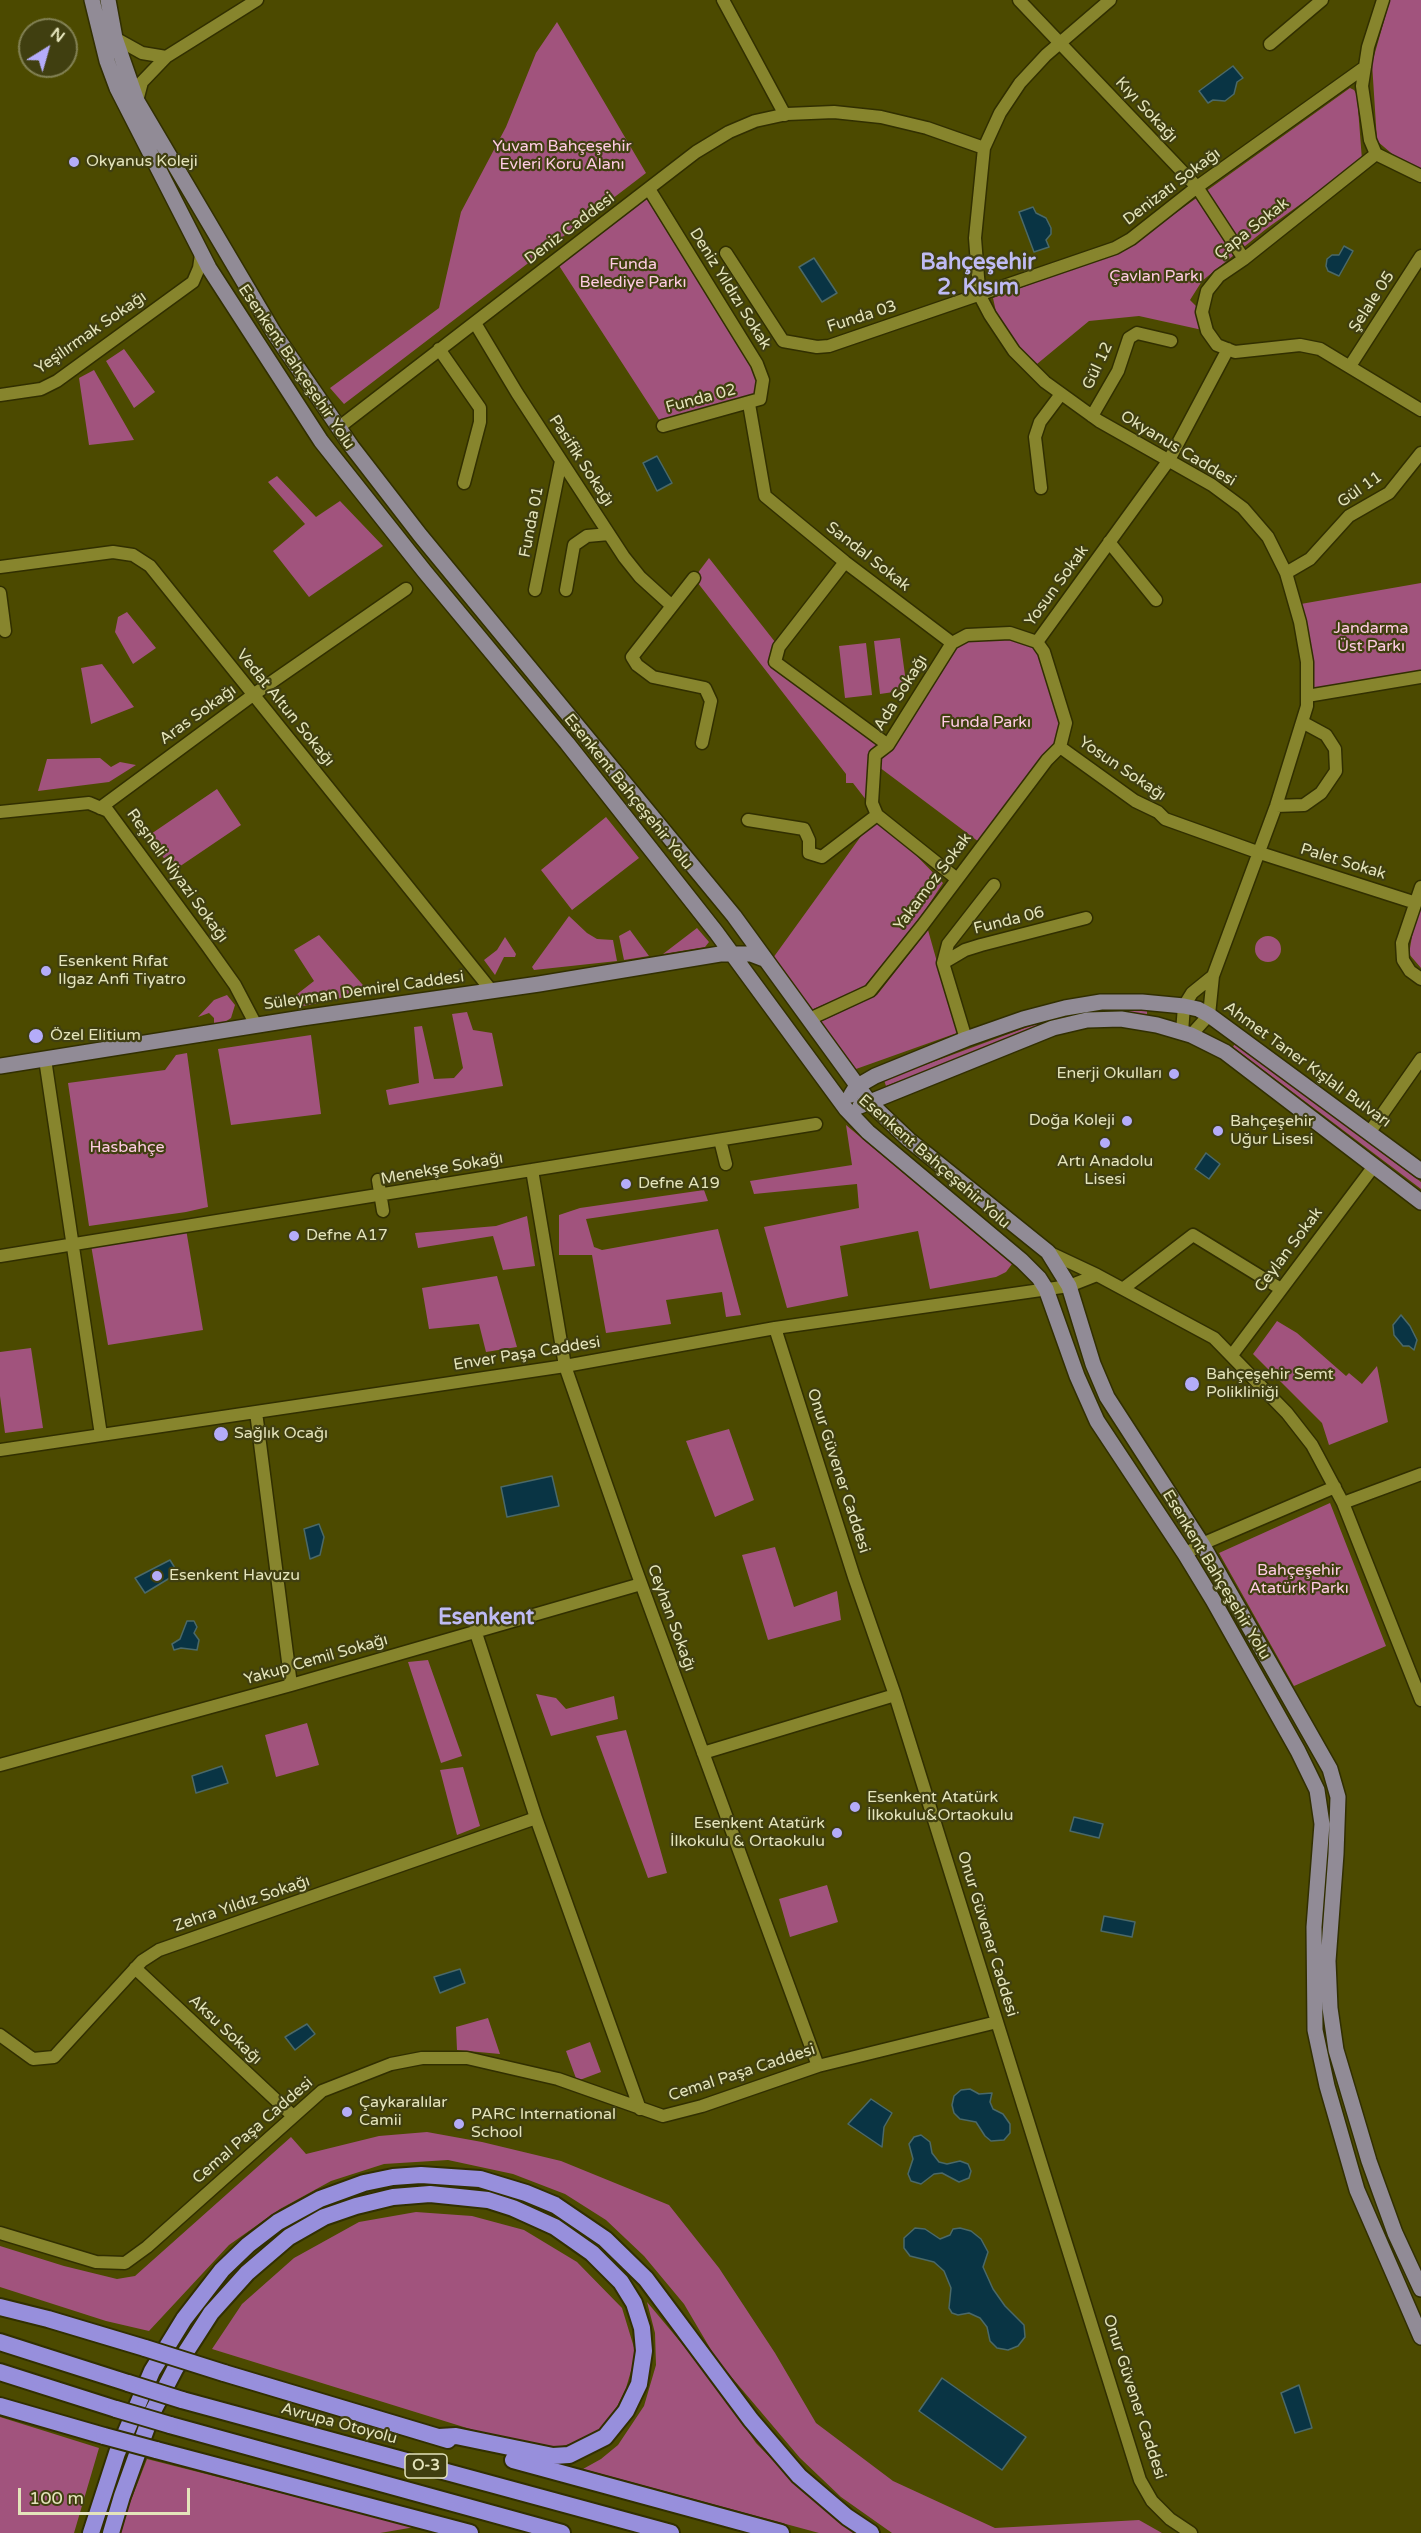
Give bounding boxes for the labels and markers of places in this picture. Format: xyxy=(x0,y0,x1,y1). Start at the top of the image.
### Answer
place label: Okyanus Koleji xyxy=(86,152,198,172)
marker: Okyanus Koleji xyxy=(67,155,81,169)
place label: Esenkent Rıfat Ilgaz Anfi Tiyatro xyxy=(58,952,186,990)
marker: Esenkent Rıfat Ilgaz Anfi Tiyatro xyxy=(39,964,53,978)
place label: Özel Elitium xyxy=(50,1026,141,1046)
marker: Özel Elitium xyxy=(27,1027,45,1045)
place label: Enerji Okulları xyxy=(1056,1064,1162,1084)
marker: Enerji Okulları xyxy=(1167,1067,1181,1081)
place label: Doğa Koleji xyxy=(1029,1111,1115,1131)
place label: Bahçeşehir Uğur Lisesi xyxy=(1230,1112,1314,1150)
marker: Doğa Koleji xyxy=(1120,1114,1134,1128)
marker: Bahçeşehir Uğur Lisesi xyxy=(1211,1124,1225,1138)
marker: Artı Anadolu Lisesi xyxy=(1098,1136,1112,1150)
place label: Artı Anadolu Lisesi xyxy=(1057,1152,1153,1190)
place label: Defne A19 xyxy=(638,1174,720,1194)
marker: Defne A19 xyxy=(619,1177,633,1191)
place label: Defne A17 xyxy=(306,1226,388,1246)
marker: Defne A17 xyxy=(287,1229,301,1243)
place label: Bahçeşehir Semt Polikliniği xyxy=(1206,1365,1334,1403)
marker: Bahçeşehir Semt Polikliniği xyxy=(1183,1375,1201,1393)
place label: Sağlık Ocağı xyxy=(234,1424,328,1444)
marker: Sağlık Ocağı xyxy=(212,1425,230,1443)
place label: Esenkent Havuzu xyxy=(169,1566,300,1586)
marker: Esenkent Havuzu xyxy=(150,1569,164,1583)
place label: Esenkent Atatürk İlkokulu&Ortaokulu xyxy=(867,1788,1013,1826)
marker: Esenkent Atatürk İlkokulu&Ortaokulu xyxy=(848,1800,862,1814)
place label: Esenkent Atatürk İlkokulu & Ortaokulu xyxy=(670,1814,825,1852)
marker: Esenkent Atatürk İlkokulu & Ortaokulu xyxy=(830,1826,844,1840)
place label: Çaykaralılar Camii xyxy=(359,2093,447,2131)
marker: Çaykaralılar Camii xyxy=(340,2105,354,2119)
place label: PARC International School xyxy=(471,2105,616,2143)
marker: PARC International School xyxy=(452,2117,466,2131)

